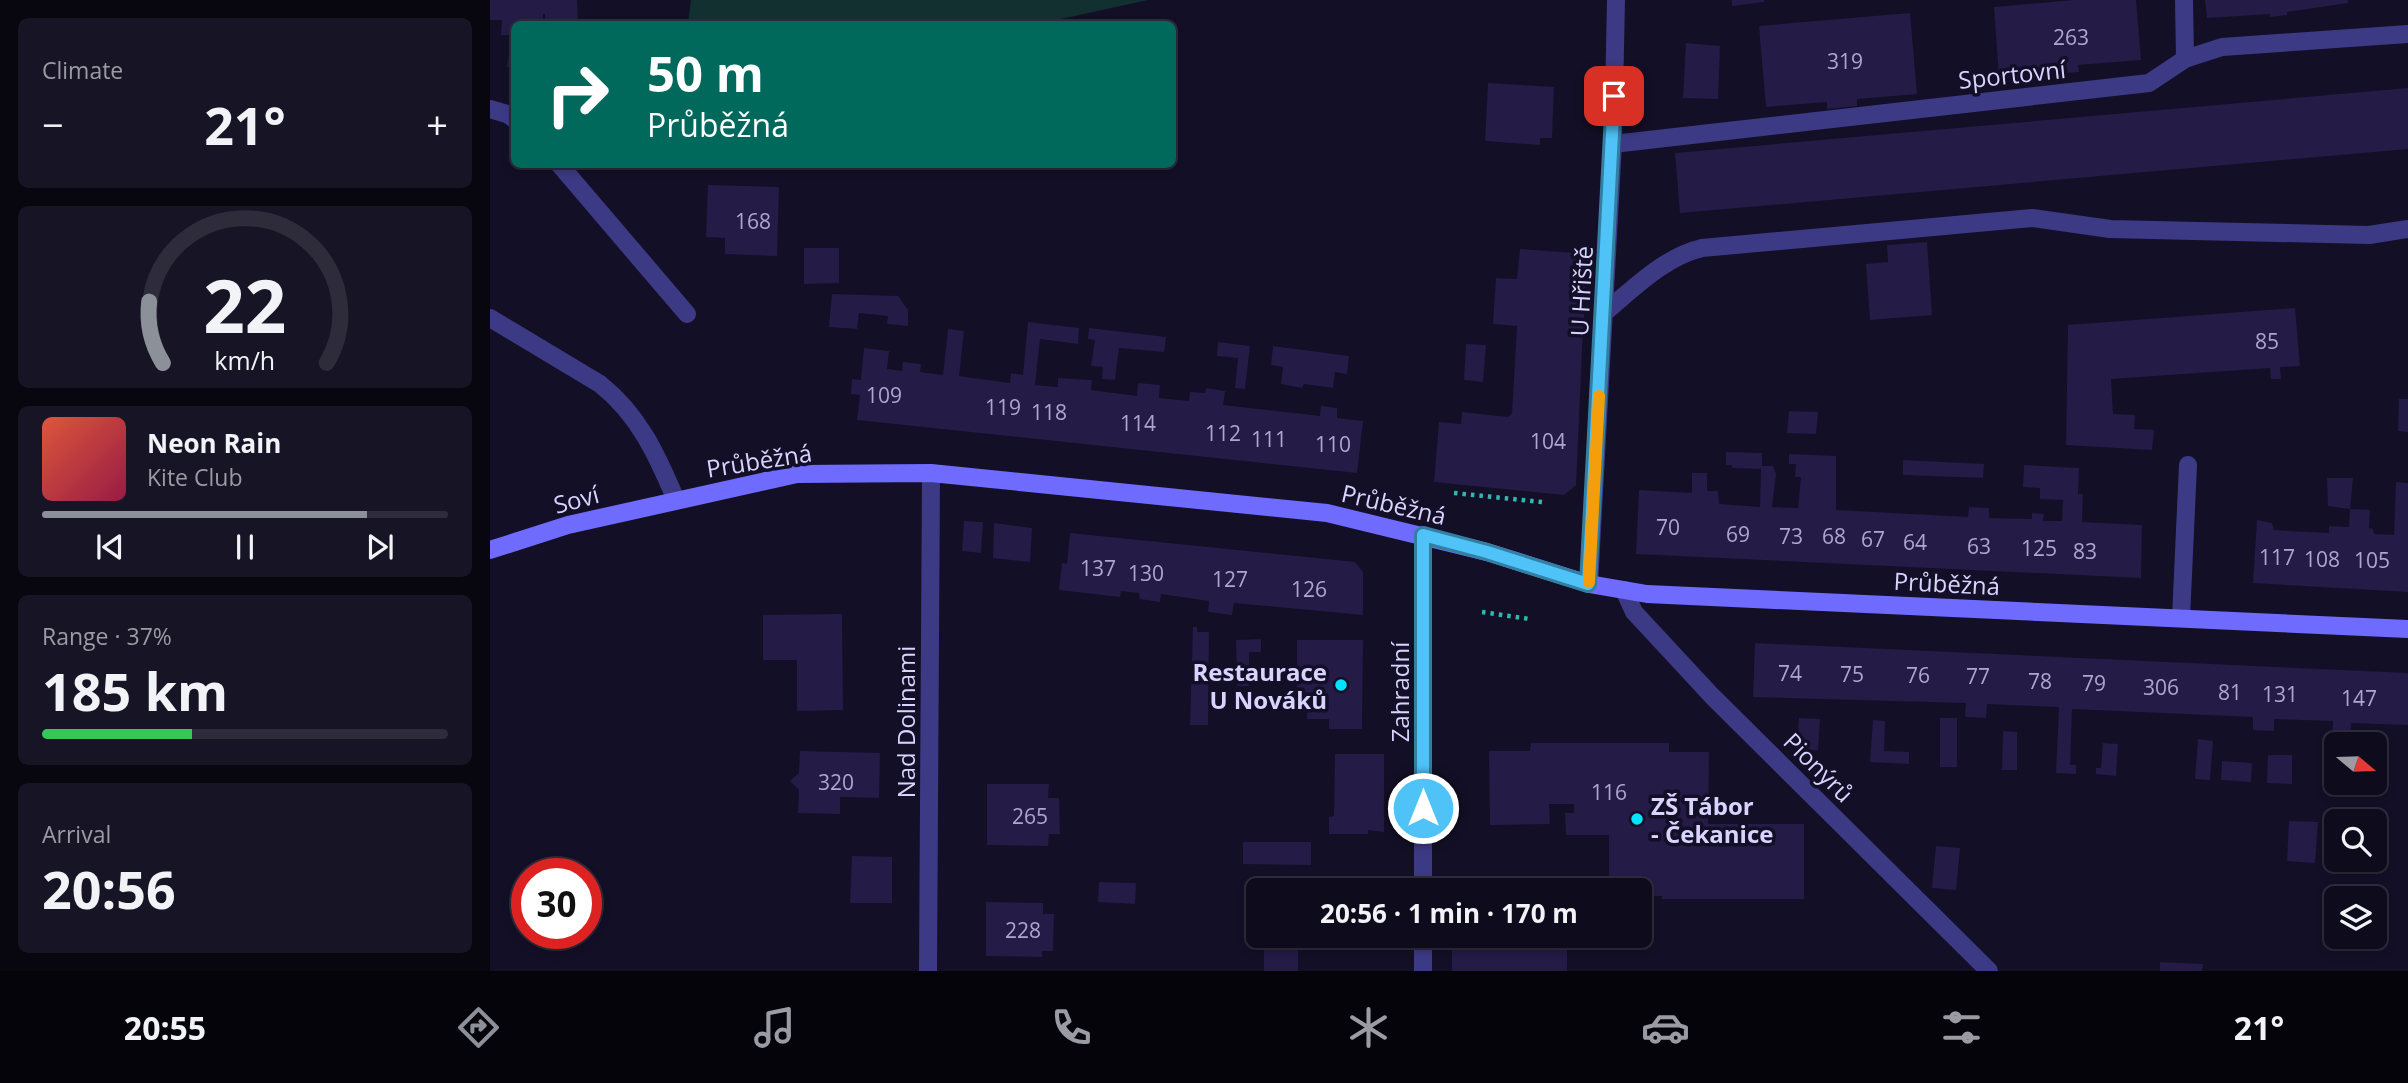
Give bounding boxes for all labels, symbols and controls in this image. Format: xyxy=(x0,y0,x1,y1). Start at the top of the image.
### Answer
house number: 263 xyxy=(2053,23,2089,51)
text: 50 m xyxy=(647,40,764,106)
house number: 319 xyxy=(1827,47,1863,75)
icon: right xyxy=(532,49,623,140)
street label: Sportovní xyxy=(1957,52,2068,96)
text: Climate xyxy=(42,54,123,86)
pin xyxy=(1584,66,1644,126)
icon: arrive xyxy=(1595,77,1633,115)
text: 21° xyxy=(204,89,286,160)
text: − xyxy=(42,98,64,150)
text: + xyxy=(426,98,448,150)
text: Průběžná xyxy=(647,103,789,146)
house number: 168 xyxy=(735,207,771,235)
street label: U Hřiště xyxy=(1562,245,1600,337)
text: 22 xyxy=(203,256,287,355)
house number: 85 xyxy=(2255,327,2279,355)
text: km/h xyxy=(215,343,275,377)
house number: 109 xyxy=(866,381,902,409)
house number: 119 xyxy=(985,393,1021,421)
house number: 118 xyxy=(1031,398,1067,426)
house number: 114 xyxy=(1120,409,1156,437)
house number: 112 xyxy=(1205,419,1241,447)
text: Neon Rain xyxy=(147,425,281,461)
house number: 111 xyxy=(1251,425,1287,453)
house number: 104 xyxy=(1530,427,1566,455)
house number: 110 xyxy=(1315,430,1351,458)
street label: Průběžná xyxy=(704,435,814,485)
text: Kite Club xyxy=(147,461,242,493)
street label: Průběžná xyxy=(1338,476,1450,532)
street label: Soví xyxy=(550,477,603,521)
house number: 70 xyxy=(1656,513,1680,541)
house number: 69 xyxy=(1726,520,1750,548)
house number: 73 xyxy=(1779,522,1803,550)
house number: 68 xyxy=(1822,522,1846,550)
house number: 67 xyxy=(1861,525,1885,553)
icon: previous xyxy=(91,528,129,566)
icon: pause xyxy=(226,528,264,566)
icon: next xyxy=(361,528,399,566)
house number: 64 xyxy=(1903,528,1927,556)
house number: 63 xyxy=(1967,532,1991,560)
house number: 125 xyxy=(2021,534,2057,562)
house number: 83 xyxy=(2073,537,2097,565)
house number: 117 xyxy=(2259,543,2295,571)
house number: 108 xyxy=(2304,545,2340,573)
house number: 105 xyxy=(2354,546,2390,574)
house number: 137 xyxy=(1080,554,1116,582)
house number: 130 xyxy=(1128,559,1164,587)
street label: Průběžná xyxy=(1893,564,2001,602)
house number: 127 xyxy=(1212,565,1248,593)
house number: 126 xyxy=(1291,575,1327,603)
text: Range · 37% xyxy=(42,620,172,652)
street label: Zahradní xyxy=(1383,641,1416,742)
street label: Nad Dolinami xyxy=(889,646,922,798)
text: 185 km xyxy=(42,655,228,726)
place label: Restaurace U Nováků xyxy=(1192,655,1327,716)
house number: 74 xyxy=(1778,659,1802,687)
house number: 75 xyxy=(1840,660,1864,688)
house number: 76 xyxy=(1906,661,1930,689)
house number: 77 xyxy=(1966,662,1990,690)
house number: 78 xyxy=(2028,667,2052,695)
house number: 79 xyxy=(2082,669,2106,697)
house number: 306 xyxy=(2143,673,2179,701)
marker: Restaurace U Nováků xyxy=(1333,677,1349,693)
house number: 81 xyxy=(2218,678,2242,706)
house number: 131 xyxy=(2262,680,2298,708)
house number: 147 xyxy=(2341,684,2377,712)
street label: Pionýrů xyxy=(1777,725,1861,809)
north arrow xyxy=(2324,732,2387,794)
map controls xyxy=(2324,732,2387,949)
house number: 320 xyxy=(818,768,854,796)
position arrow xyxy=(1386,771,1460,845)
house number: 116 xyxy=(1591,778,1627,806)
place label: ZŠ Tábor - Čekanice xyxy=(1651,789,1773,850)
house number: 265 xyxy=(1012,802,1048,830)
button: search xyxy=(2324,809,2387,872)
marker: ZŠ Tábor - Čekanice xyxy=(1629,811,1645,827)
text: Arrival xyxy=(42,818,111,850)
text: 20:56 xyxy=(42,853,176,924)
speed limit sign: 30 xyxy=(511,858,602,949)
button: layers xyxy=(2324,886,2387,949)
text: 20:56 · 1 min · 170 m xyxy=(1320,895,1578,931)
house number: 228 xyxy=(1005,916,1041,944)
icon: directions xyxy=(454,1003,503,1052)
icon: music xyxy=(750,1003,799,1052)
icon: phone xyxy=(1047,1003,1096,1052)
icon: climate xyxy=(1344,1003,1393,1052)
icon: car xyxy=(1641,1003,1690,1052)
icon: filters xyxy=(1937,1003,1986,1052)
text: 20:55 xyxy=(124,1006,206,1049)
text: 21° xyxy=(2234,1006,2284,1049)

